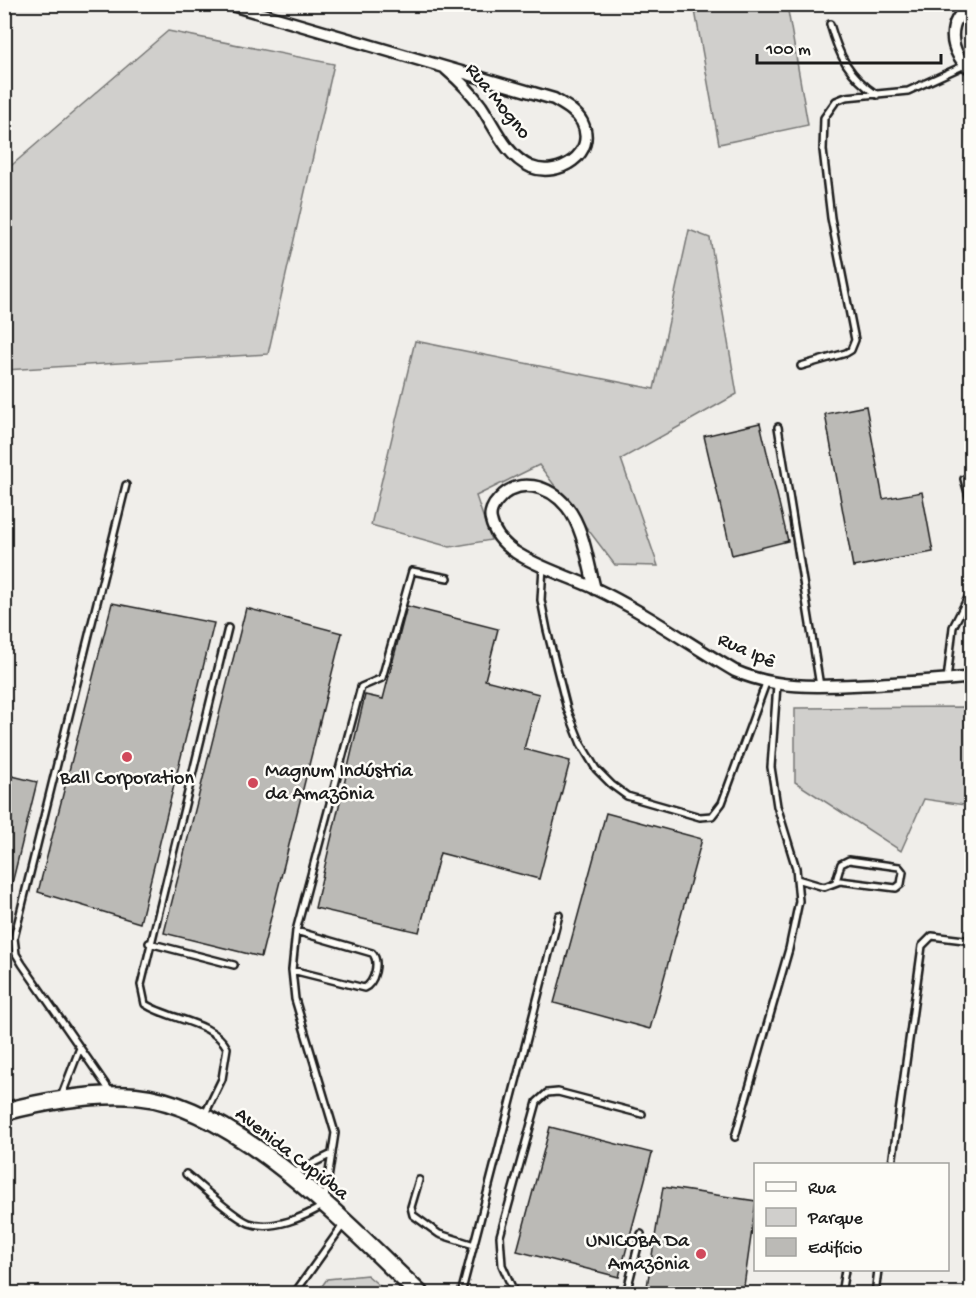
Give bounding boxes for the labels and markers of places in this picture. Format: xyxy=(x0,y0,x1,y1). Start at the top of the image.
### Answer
marker: Ball Corporation xyxy=(120,750,134,764)
place label: Magnum Indústria da Amazônia xyxy=(265,761,414,807)
place label: Ball Corporation xyxy=(59,768,194,791)
marker: Magnum Indústria da Amazônia xyxy=(246,776,260,790)
place label: UNICOBA Da Amazônia xyxy=(586,1231,690,1277)
marker: UNICOBA Da Amazônia xyxy=(694,1247,708,1261)

